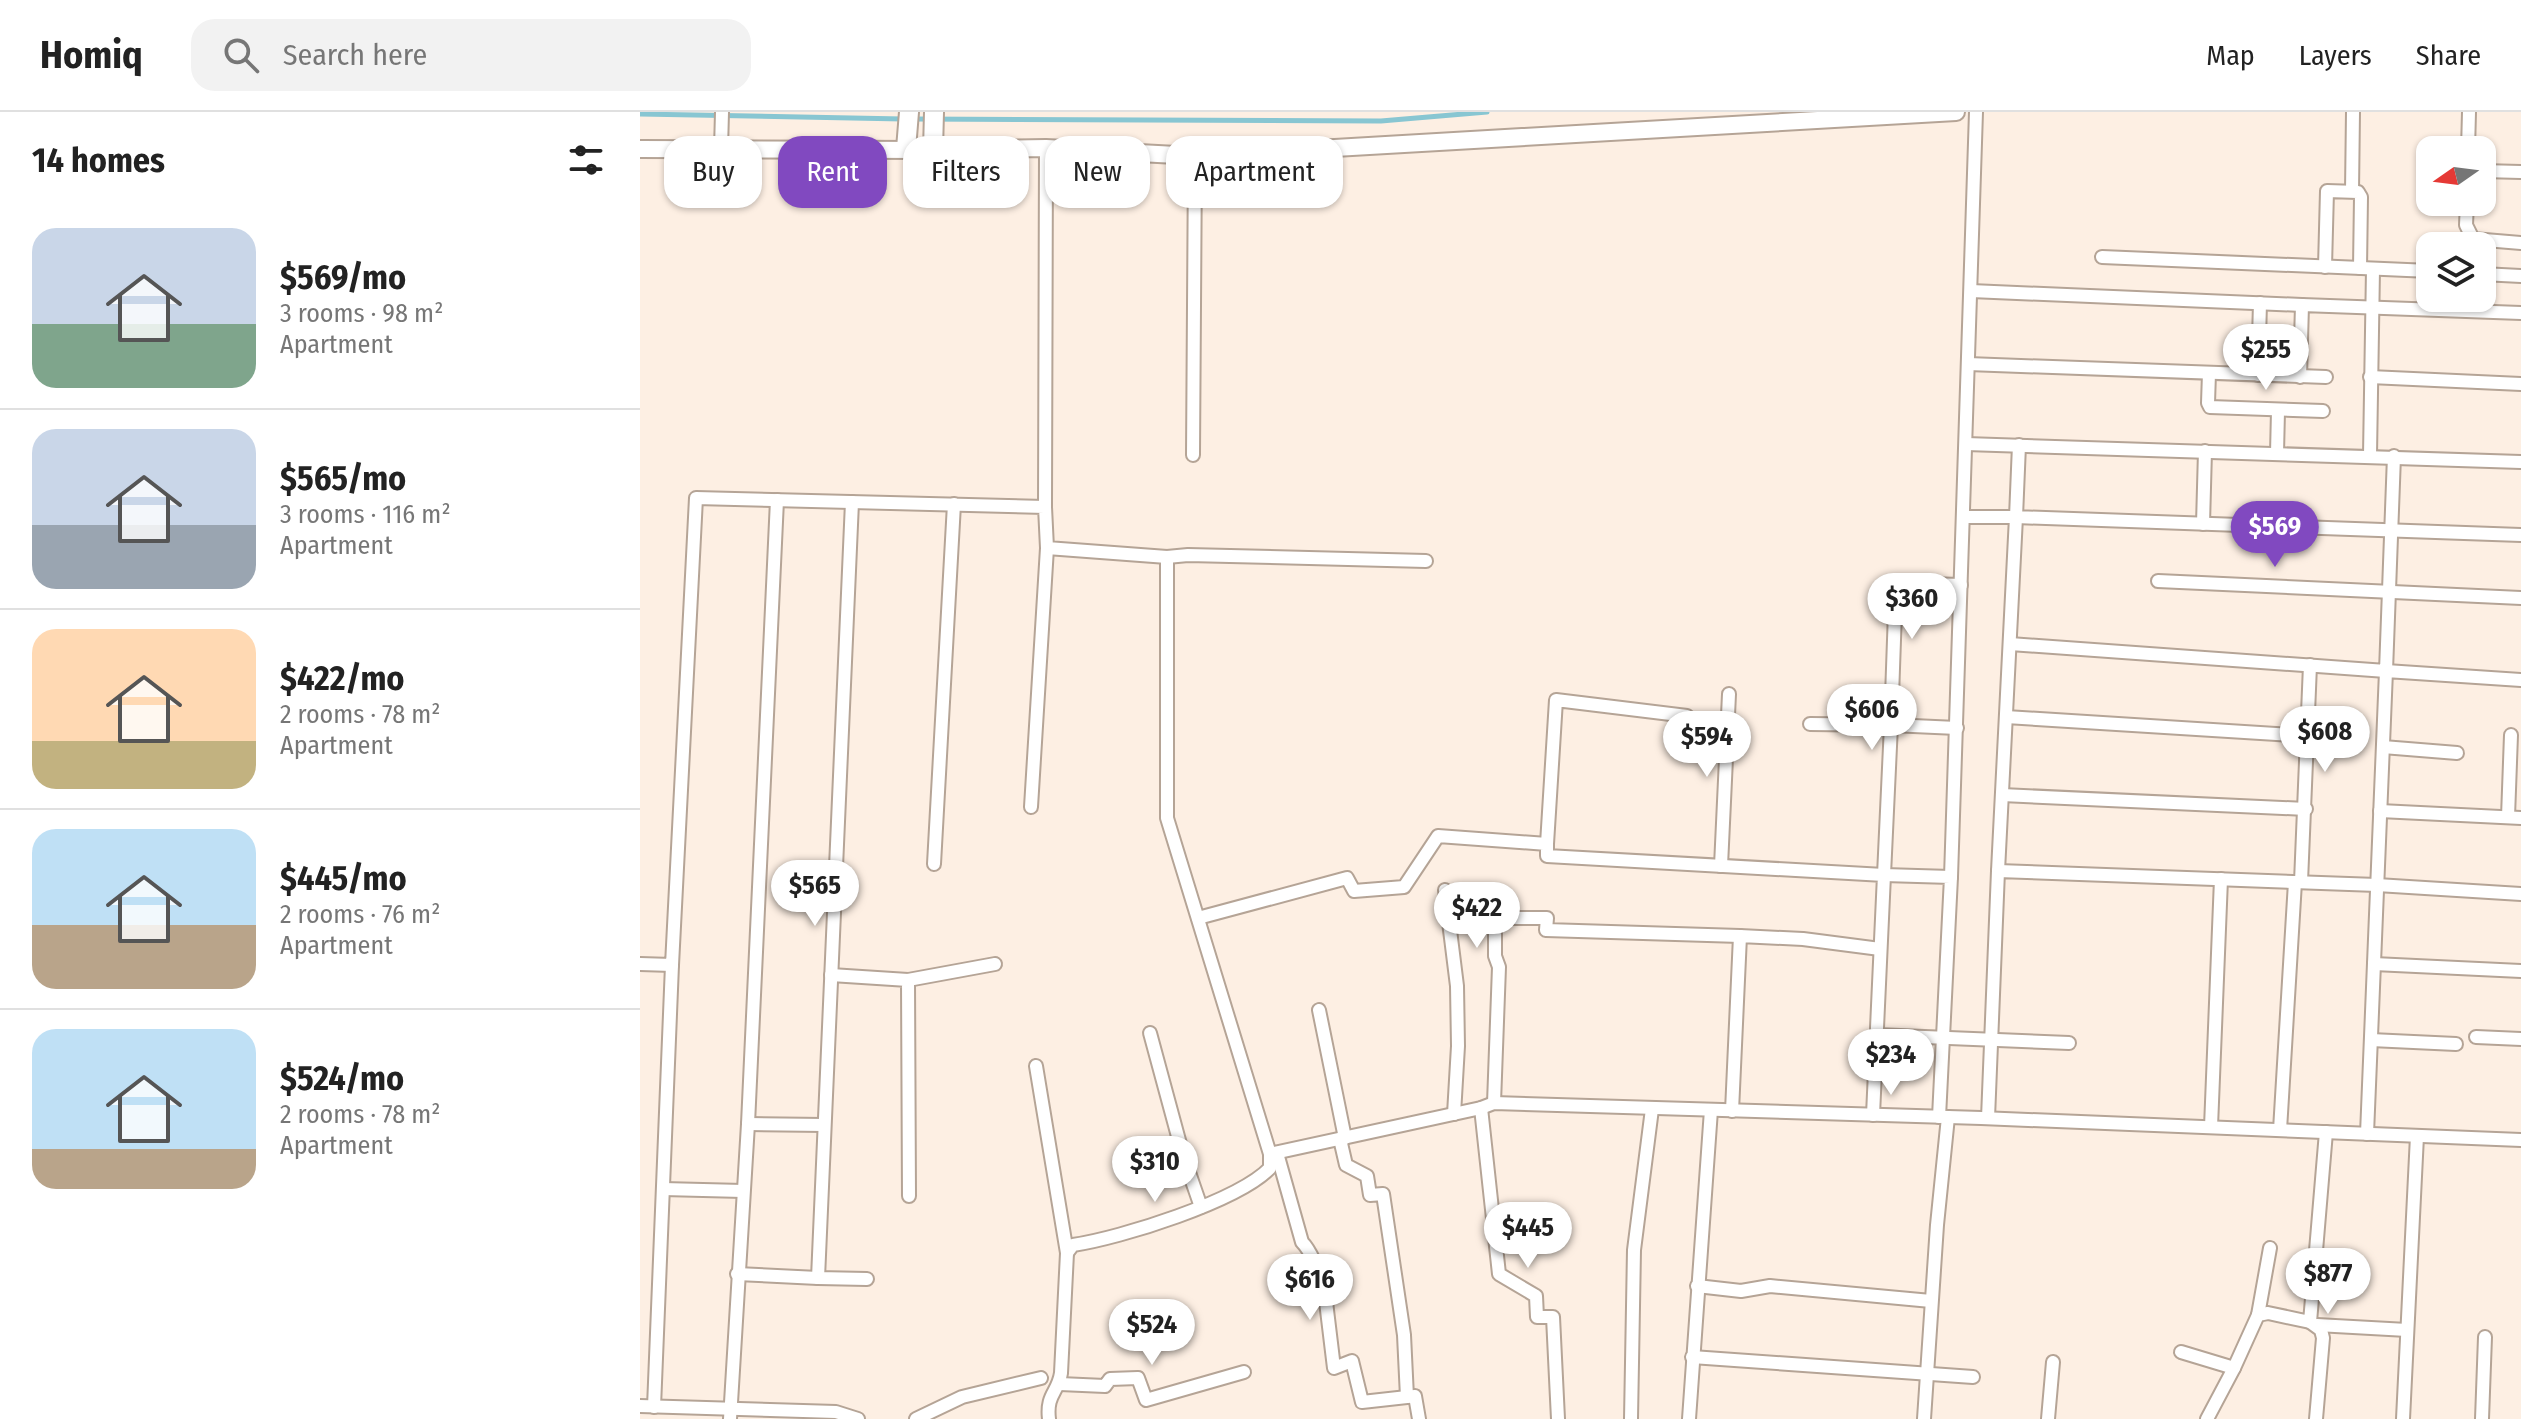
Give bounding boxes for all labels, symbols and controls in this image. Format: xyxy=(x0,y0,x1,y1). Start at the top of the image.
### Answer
search box xyxy=(191,19,751,91)
text: Homiq xyxy=(40,32,143,78)
icon: search xyxy=(219,33,263,77)
text: Search here xyxy=(283,37,427,73)
text: Map xyxy=(2206,39,2255,72)
text: Layers xyxy=(2299,39,2372,72)
text: Share xyxy=(2416,39,2481,72)
chip: Buy xyxy=(664,136,762,208)
chip: Rent xyxy=(778,136,887,208)
chip: Filters xyxy=(903,136,1029,208)
chip: New xyxy=(1045,136,1150,208)
chip: Apartment xyxy=(1166,136,1343,208)
north arrow xyxy=(2416,136,2496,216)
map controls xyxy=(2416,136,2496,312)
icon: filters xyxy=(564,138,608,182)
text: 14 homes xyxy=(32,140,165,181)
button: layers xyxy=(2416,232,2496,312)
text: $569/mo xyxy=(280,257,406,298)
icon: home xyxy=(96,260,192,356)
text: 3 rooms · 98 m² xyxy=(280,298,443,329)
pin: $255 xyxy=(2219,324,2313,392)
text: Apartment xyxy=(280,329,393,360)
text: $255 xyxy=(2241,334,2291,365)
text: $565/mo xyxy=(280,458,406,499)
icon: home xyxy=(96,461,192,557)
text: 3 rooms · 116 m² xyxy=(280,499,451,530)
pin: $569 xyxy=(2228,501,2322,569)
text: $569 xyxy=(2249,511,2301,542)
text: Apartment xyxy=(280,530,393,561)
pin: $360 xyxy=(1865,573,1959,641)
text: $360 xyxy=(1885,583,1939,614)
text: $422/mo xyxy=(280,658,405,699)
icon: home xyxy=(96,661,192,757)
pin: $606 xyxy=(1825,684,1919,752)
text: $606 xyxy=(1845,694,1899,725)
text: 2 rooms · 78 m² xyxy=(280,699,441,730)
pin: $608 xyxy=(2278,706,2372,774)
pin: $594 xyxy=(1660,711,1754,779)
text: $608 xyxy=(2298,716,2352,747)
text: $594 xyxy=(1681,721,1733,752)
text: Apartment xyxy=(280,730,393,761)
text: $445/mo xyxy=(280,858,407,899)
pin: $565 xyxy=(768,860,862,928)
icon: home xyxy=(96,861,192,957)
text: $565 xyxy=(789,870,841,901)
pin: $422 xyxy=(1430,882,1524,950)
text: $422 xyxy=(1452,892,1502,923)
text: 2 rooms · 76 m² xyxy=(280,899,440,930)
text: Apartment xyxy=(280,930,393,961)
pin: $234 xyxy=(1844,1029,1938,1097)
text: $234 xyxy=(1866,1039,1916,1070)
text: $524/mo xyxy=(280,1058,404,1099)
icon: home xyxy=(96,1061,192,1157)
text: 2 rooms · 78 m² xyxy=(280,1099,441,1130)
text: Apartment xyxy=(280,1130,393,1161)
pin: $310 xyxy=(1108,1136,1202,1204)
text: $310 xyxy=(1130,1146,1180,1177)
pin: $445 xyxy=(1481,1202,1575,1270)
text: $445 xyxy=(1502,1212,1554,1243)
pin: $877 xyxy=(2281,1248,2375,1316)
pin: $616 xyxy=(1263,1254,1357,1322)
text: $877 xyxy=(2304,1258,2352,1289)
text: $616 xyxy=(1285,1264,1335,1295)
pin: $524 xyxy=(1105,1299,1199,1367)
text: $524 xyxy=(1127,1309,1177,1340)

